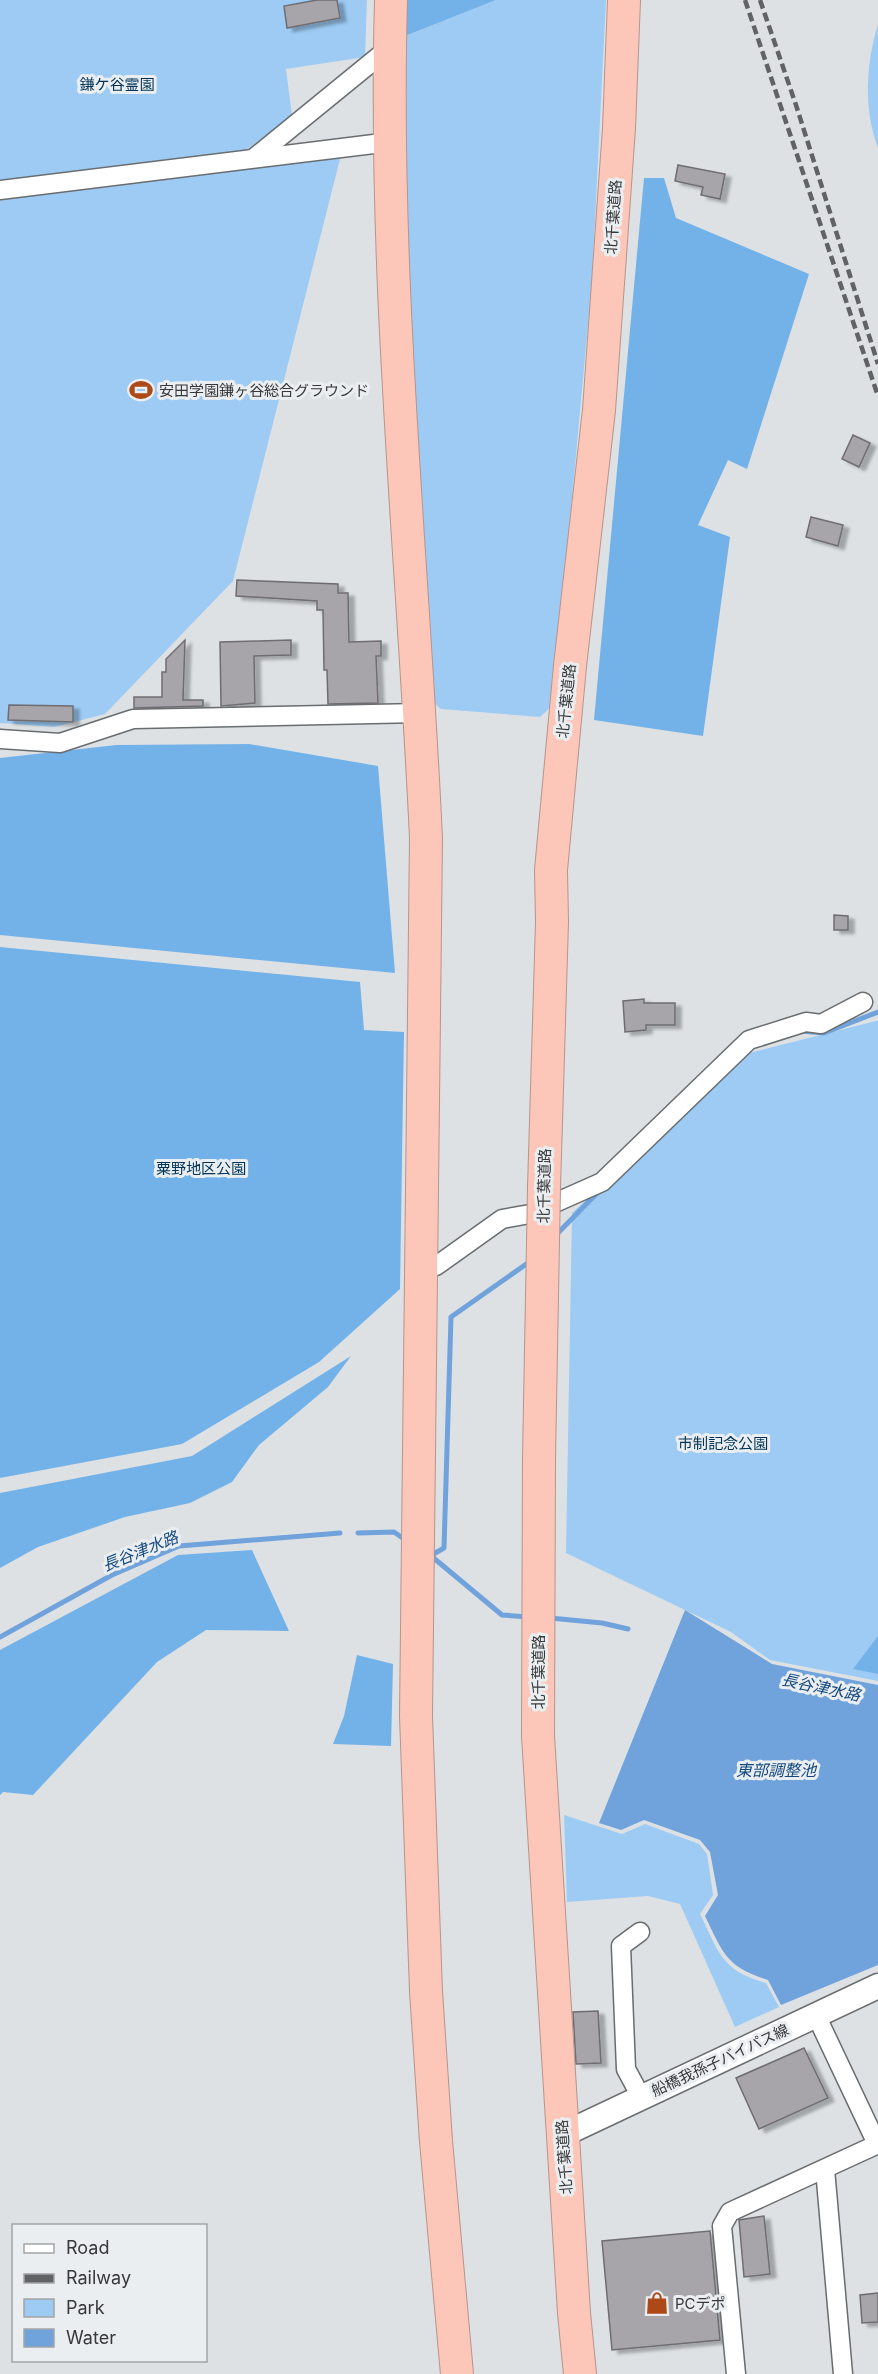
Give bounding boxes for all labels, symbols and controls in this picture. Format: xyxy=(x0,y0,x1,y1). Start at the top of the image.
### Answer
park label: 鎌ケ谷霊園 xyxy=(79,75,155,94)
street label: 北千葉道路 xyxy=(601,179,625,255)
sports icon: 安田学園鎌ヶ谷総合グラウンド xyxy=(128,377,154,403)
place label: 安田学園鎌ヶ谷総合グラウンド xyxy=(159,381,369,400)
street label: 北千葉道路 xyxy=(553,663,579,739)
street label: 北千葉道路 xyxy=(534,1148,554,1224)
park label: 粟野地区公園 xyxy=(156,1159,246,1178)
park label: 市制記念公園 xyxy=(678,1434,768,1453)
water label: 長谷津水路 xyxy=(99,1526,183,1575)
street label: 北千葉道路 xyxy=(529,1634,548,1710)
water label: 長谷津水路 xyxy=(780,1669,864,1706)
water label: 東部調整池 xyxy=(736,1760,818,1780)
street label: 船橋我孫子バイパス線 xyxy=(648,2020,792,2100)
street label: 北千葉道路 xyxy=(552,2119,576,2195)
legend xyxy=(12,2224,207,2362)
text: Road xyxy=(66,2237,109,2258)
text: Railway xyxy=(66,2267,131,2288)
shop icon: PCデポ xyxy=(644,2290,670,2316)
place label: PCデポ xyxy=(675,2294,726,2313)
text: Park xyxy=(66,2297,105,2318)
text: Water xyxy=(66,2327,116,2348)

